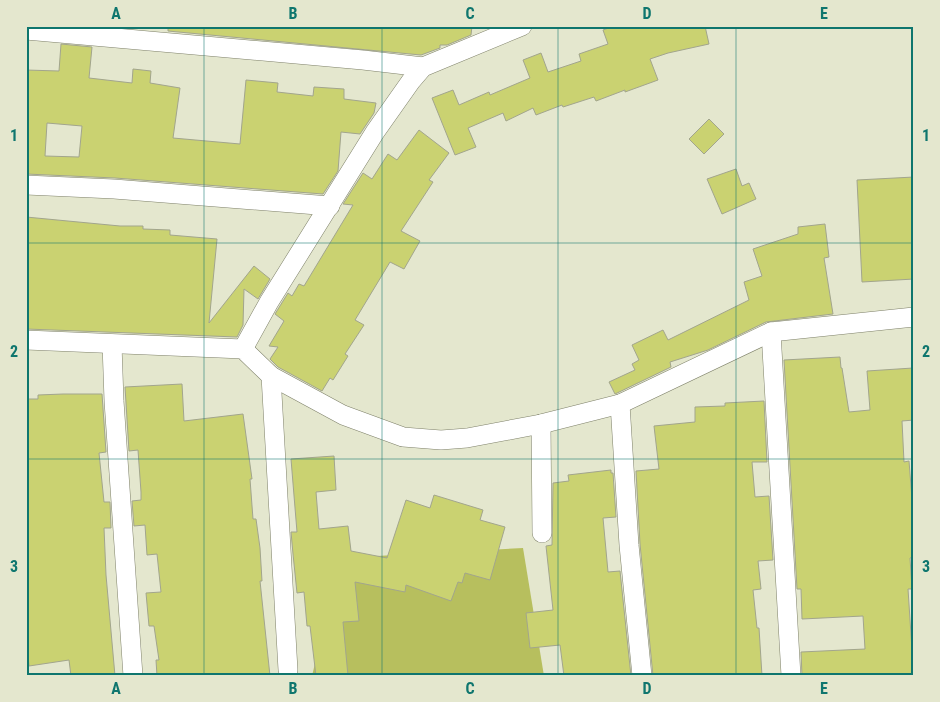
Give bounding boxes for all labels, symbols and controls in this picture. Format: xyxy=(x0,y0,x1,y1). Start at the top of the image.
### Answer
text: A xyxy=(111,4,121,23)
text: B xyxy=(289,4,298,23)
text: C xyxy=(465,4,475,23)
text: D xyxy=(642,4,652,23)
text: E xyxy=(820,4,828,23)
text: 1 xyxy=(10,126,18,145)
text: 1 xyxy=(922,126,930,145)
text: 2 xyxy=(10,342,18,361)
text: 2 xyxy=(922,342,930,361)
text: 3 xyxy=(10,557,18,576)
text: 3 xyxy=(922,557,930,576)
text: A xyxy=(111,679,121,698)
text: B xyxy=(289,679,298,698)
text: C xyxy=(465,679,475,698)
text: D xyxy=(642,679,652,698)
text: E xyxy=(820,679,828,698)

